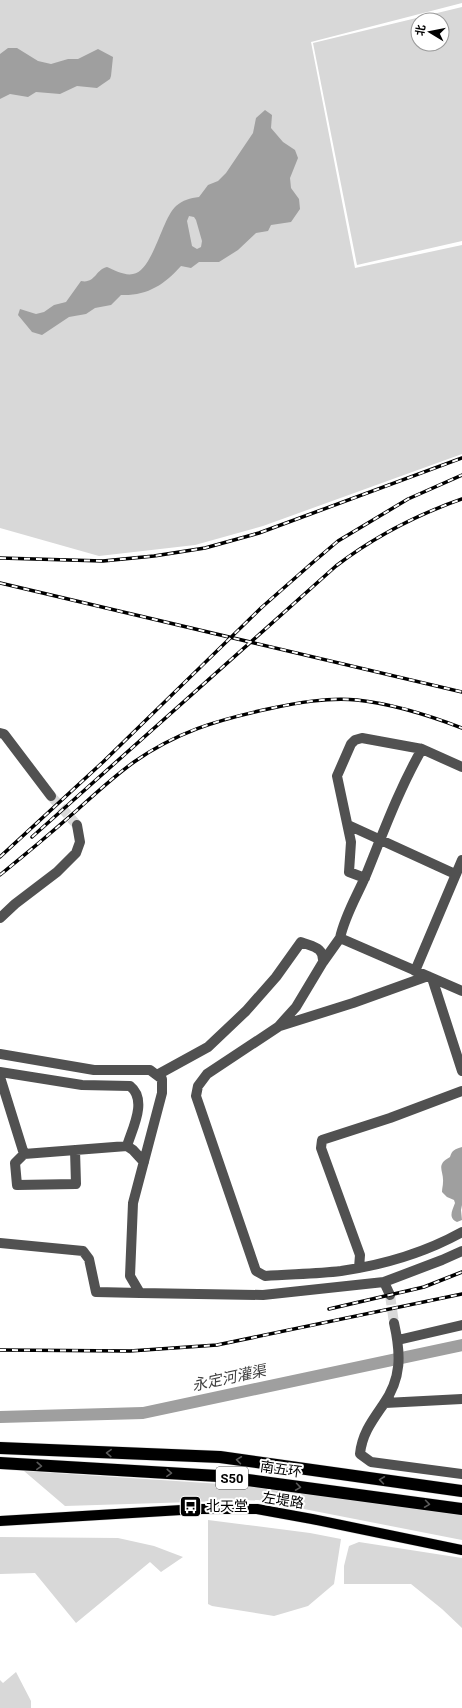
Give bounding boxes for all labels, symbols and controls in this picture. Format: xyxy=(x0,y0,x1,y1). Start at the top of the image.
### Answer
north arrow xyxy=(410,12,450,52)
text: 北 xyxy=(413,24,428,37)
water label: 永定河灌渠 xyxy=(190,1361,270,1395)
one-way arrow xyxy=(106,1448,112,1457)
one-way arrow xyxy=(236,1456,242,1465)
street label: 南五环 xyxy=(259,1458,303,1480)
one-way arrow xyxy=(36,1461,42,1470)
road number: S50 xyxy=(216,1467,248,1489)
one-way arrow xyxy=(166,1469,172,1477)
one-way arrow xyxy=(379,1476,385,1485)
one-way arrow xyxy=(295,1482,301,1491)
street label: 左堤路 xyxy=(261,1489,305,1511)
bus stop icon: 北天堂 xyxy=(177,1493,203,1519)
place label: 北天堂 xyxy=(206,1498,248,1514)
one-way arrow xyxy=(424,1499,430,1508)

